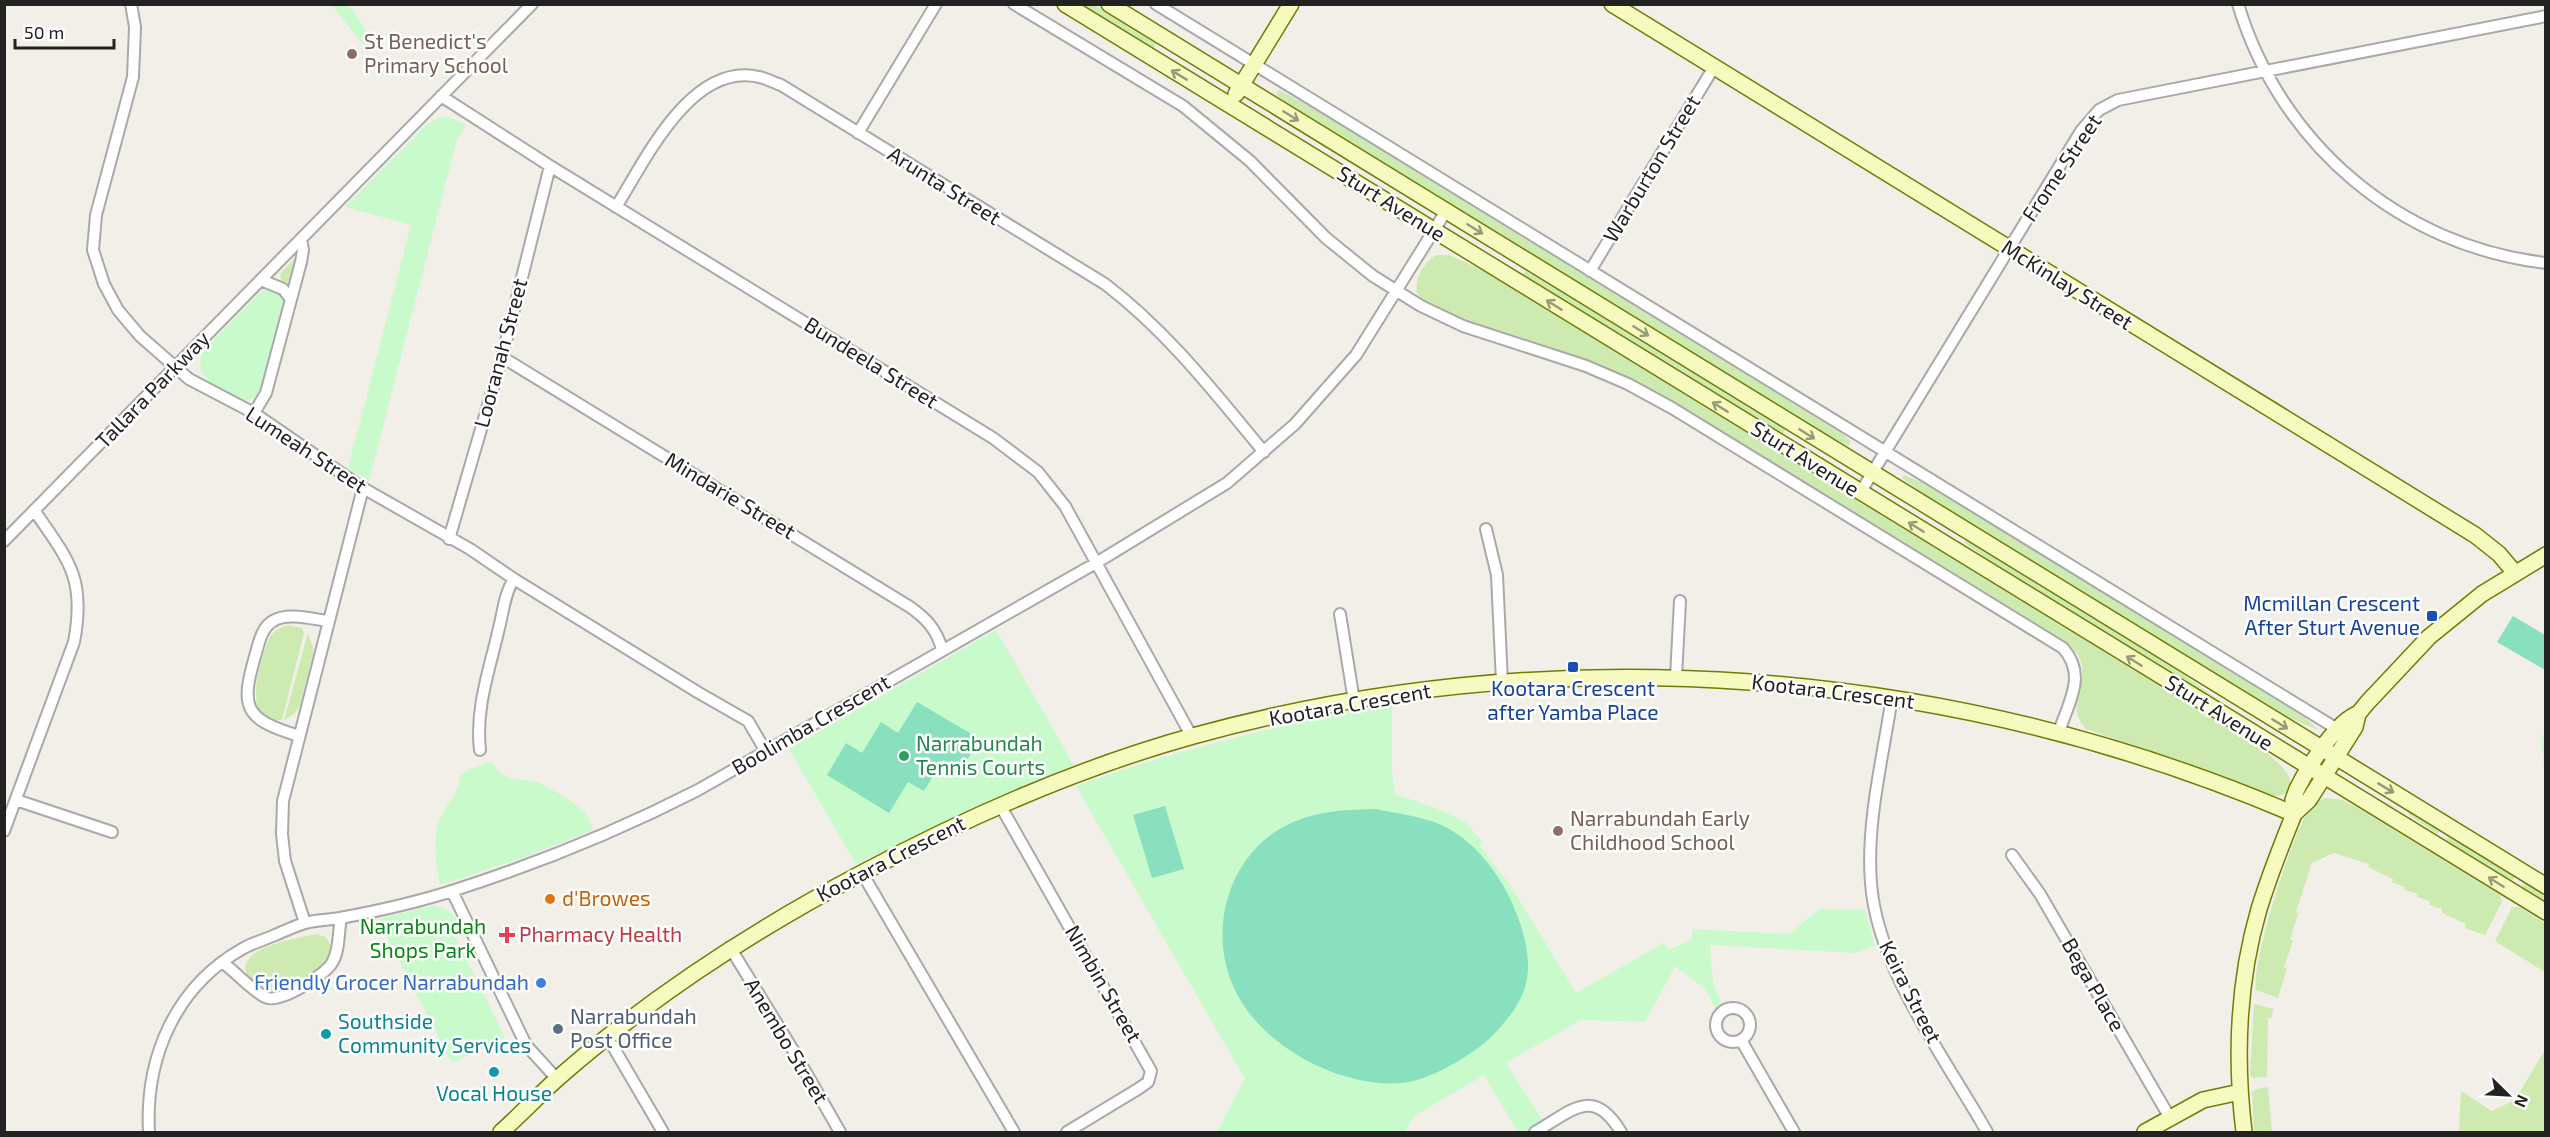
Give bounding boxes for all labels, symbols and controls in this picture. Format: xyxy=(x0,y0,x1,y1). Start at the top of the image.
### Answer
scale bar xyxy=(15,12,114,50)
text: 50 m xyxy=(24,21,64,43)
place label: St Benedict's Primary School xyxy=(364,28,509,77)
marker: St Benedict's Primary School xyxy=(345,47,359,61)
one-way arrow xyxy=(1171,68,1188,80)
street label: Warburton Street xyxy=(1597,90,1704,246)
street label: Frome Street xyxy=(2016,109,2106,225)
one-way arrow xyxy=(1282,111,1299,123)
street label: Arunta Street xyxy=(884,140,1006,229)
street label: Sturt Avenue xyxy=(1333,160,1450,246)
one-way arrow xyxy=(1466,224,1483,236)
street label: McKinlay Street xyxy=(1998,233,2138,334)
street label: Looranah Street xyxy=(468,275,531,430)
one-way arrow xyxy=(1546,298,1563,310)
street label: Bundeela Street xyxy=(800,311,943,413)
street label: Tallara Parkway xyxy=(90,325,214,453)
one-way arrow xyxy=(1632,326,1649,338)
street label: Lumeah Street xyxy=(242,400,372,497)
one-way arrow xyxy=(1712,401,1729,413)
street label: Sturt Avenue xyxy=(1747,415,1864,501)
one-way arrow xyxy=(1799,427,1816,440)
street label: Mindarie Street xyxy=(661,446,800,543)
one-way arrow xyxy=(1907,521,1924,534)
place label: Mcmillan Crescent After Sturt Avenue xyxy=(2243,590,2420,639)
marker: Mcmillan Crescent After Sturt Avenue xyxy=(2425,609,2439,623)
one-way arrow xyxy=(2126,655,2143,667)
marker: Kootara Crescent after Yamba Place xyxy=(1566,660,1580,674)
street label: Boolimba Crescent xyxy=(727,668,894,779)
street label: Kootara Crescent xyxy=(1750,668,1916,713)
street label: Sturt Avenue xyxy=(2161,669,2278,755)
place label: Kootara Crescent after Yamba Place xyxy=(1487,675,1659,724)
street label: Kootara Crescent xyxy=(1267,677,1433,730)
one-way arrow xyxy=(2271,718,2288,730)
place label: Narrabundah Tennis Courts xyxy=(916,730,1045,779)
marker: Narrabundah Tennis Courts xyxy=(897,749,911,763)
one-way arrow xyxy=(2377,782,2394,794)
place label: Narrabundah Early Childhood School xyxy=(1570,805,1750,854)
street label: Kootara Crescent xyxy=(812,809,969,906)
marker: Narrabundah Early Childhood School xyxy=(1551,824,1565,838)
one-way arrow xyxy=(2488,875,2505,887)
place label: d'Browes xyxy=(562,885,651,910)
marker: d'Browes xyxy=(543,892,557,906)
park label: Narrabundah Shops Park xyxy=(360,913,486,962)
street label: Nimbin Street xyxy=(1061,920,1148,1046)
place label: Pharmacy Health xyxy=(519,921,682,946)
marker: Pharmacy Health xyxy=(500,928,514,942)
street label: Bega Place xyxy=(2058,933,2131,1035)
street label: Keira Street xyxy=(1875,936,1948,1047)
place label: Friendly Grocer Narrabundah xyxy=(254,969,529,994)
street label: Anembo Street xyxy=(740,973,835,1107)
marker: Friendly Grocer Narrabundah xyxy=(534,976,548,990)
place label: Narrabundah Post Office xyxy=(570,1003,697,1052)
place label: Southside Community Services xyxy=(338,1008,531,1057)
marker: Narrabundah Post Office xyxy=(551,1022,565,1036)
marker: Southside Community Services xyxy=(319,1027,333,1041)
marker: Vocal House xyxy=(487,1065,501,1079)
north arrow xyxy=(2478,1065,2538,1125)
place label: Vocal House xyxy=(436,1080,552,1105)
text: N xyxy=(2511,1092,2533,1110)

